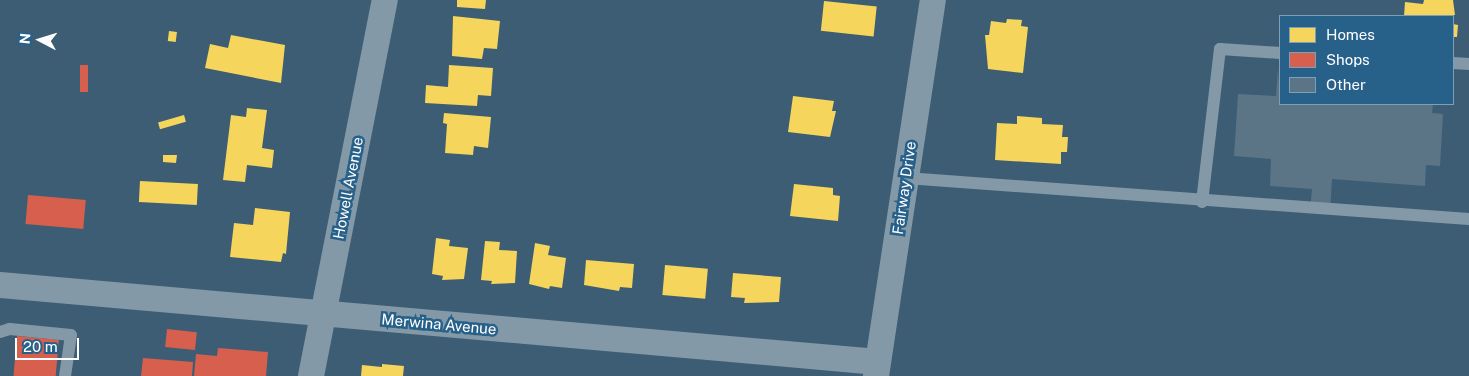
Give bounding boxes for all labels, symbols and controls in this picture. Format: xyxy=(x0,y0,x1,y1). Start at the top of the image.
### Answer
north arrow xyxy=(15,15,65,65)
legend xyxy=(1279,15,1454,105)
text: Homes xyxy=(1326,26,1375,43)
text: N xyxy=(17,33,34,45)
text: Shops xyxy=(1326,51,1370,68)
text: Other xyxy=(1326,76,1366,93)
street label: Howell Avenue xyxy=(329,135,367,241)
street label: Fairway Drive xyxy=(889,140,919,236)
street label: Merwina Avenue xyxy=(381,310,497,338)
scale bar xyxy=(18,328,81,360)
text: 20 m xyxy=(23,338,58,355)

